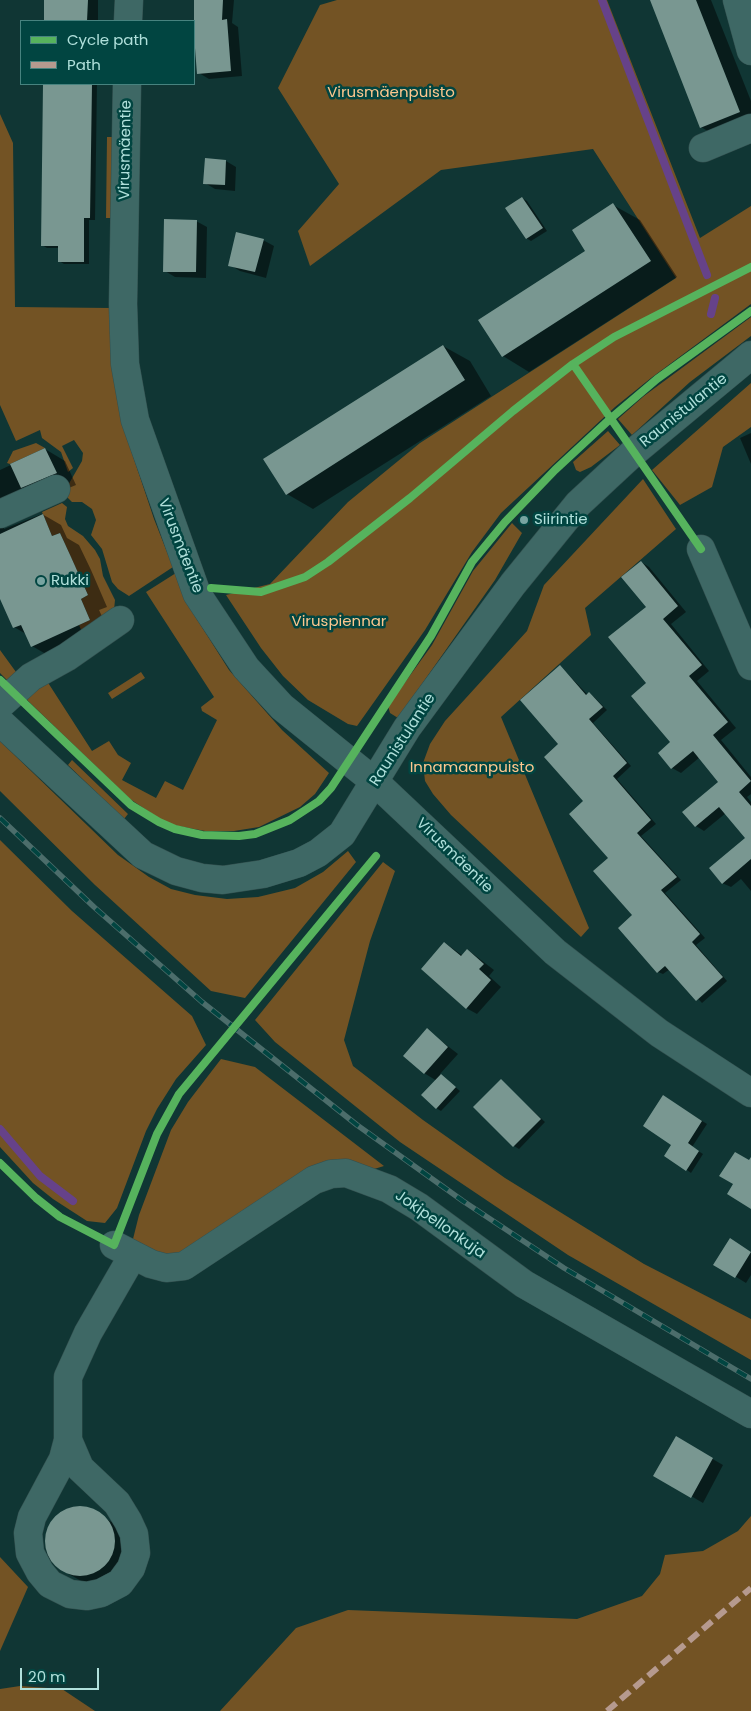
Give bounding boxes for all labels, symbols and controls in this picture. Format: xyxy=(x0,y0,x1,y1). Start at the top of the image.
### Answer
legend xyxy=(20,20,195,85)
text: Cycle path xyxy=(67,29,148,50)
text: Path xyxy=(67,54,101,75)
park label: Virusmäenpuisto xyxy=(327,84,455,102)
street label: Virusmäentie xyxy=(116,100,136,200)
street label: Raunistulantie xyxy=(637,370,731,452)
street label: Virusmäentie xyxy=(154,496,206,596)
place label: Siirintie xyxy=(534,511,588,529)
marker: Siirintie xyxy=(518,514,530,526)
place label: Rukki xyxy=(51,572,89,590)
marker: Rukki xyxy=(35,575,47,587)
park label: Viruspiennar xyxy=(292,613,386,631)
street label: Raunistulantie xyxy=(366,690,440,790)
park label: Innamaanpuisto xyxy=(410,759,534,777)
street label: Virusmäentie xyxy=(412,815,496,897)
street label: Jokipellonkuja xyxy=(391,1187,489,1263)
scale bar xyxy=(22,1658,101,1690)
text: 20 m xyxy=(28,1666,66,1687)

